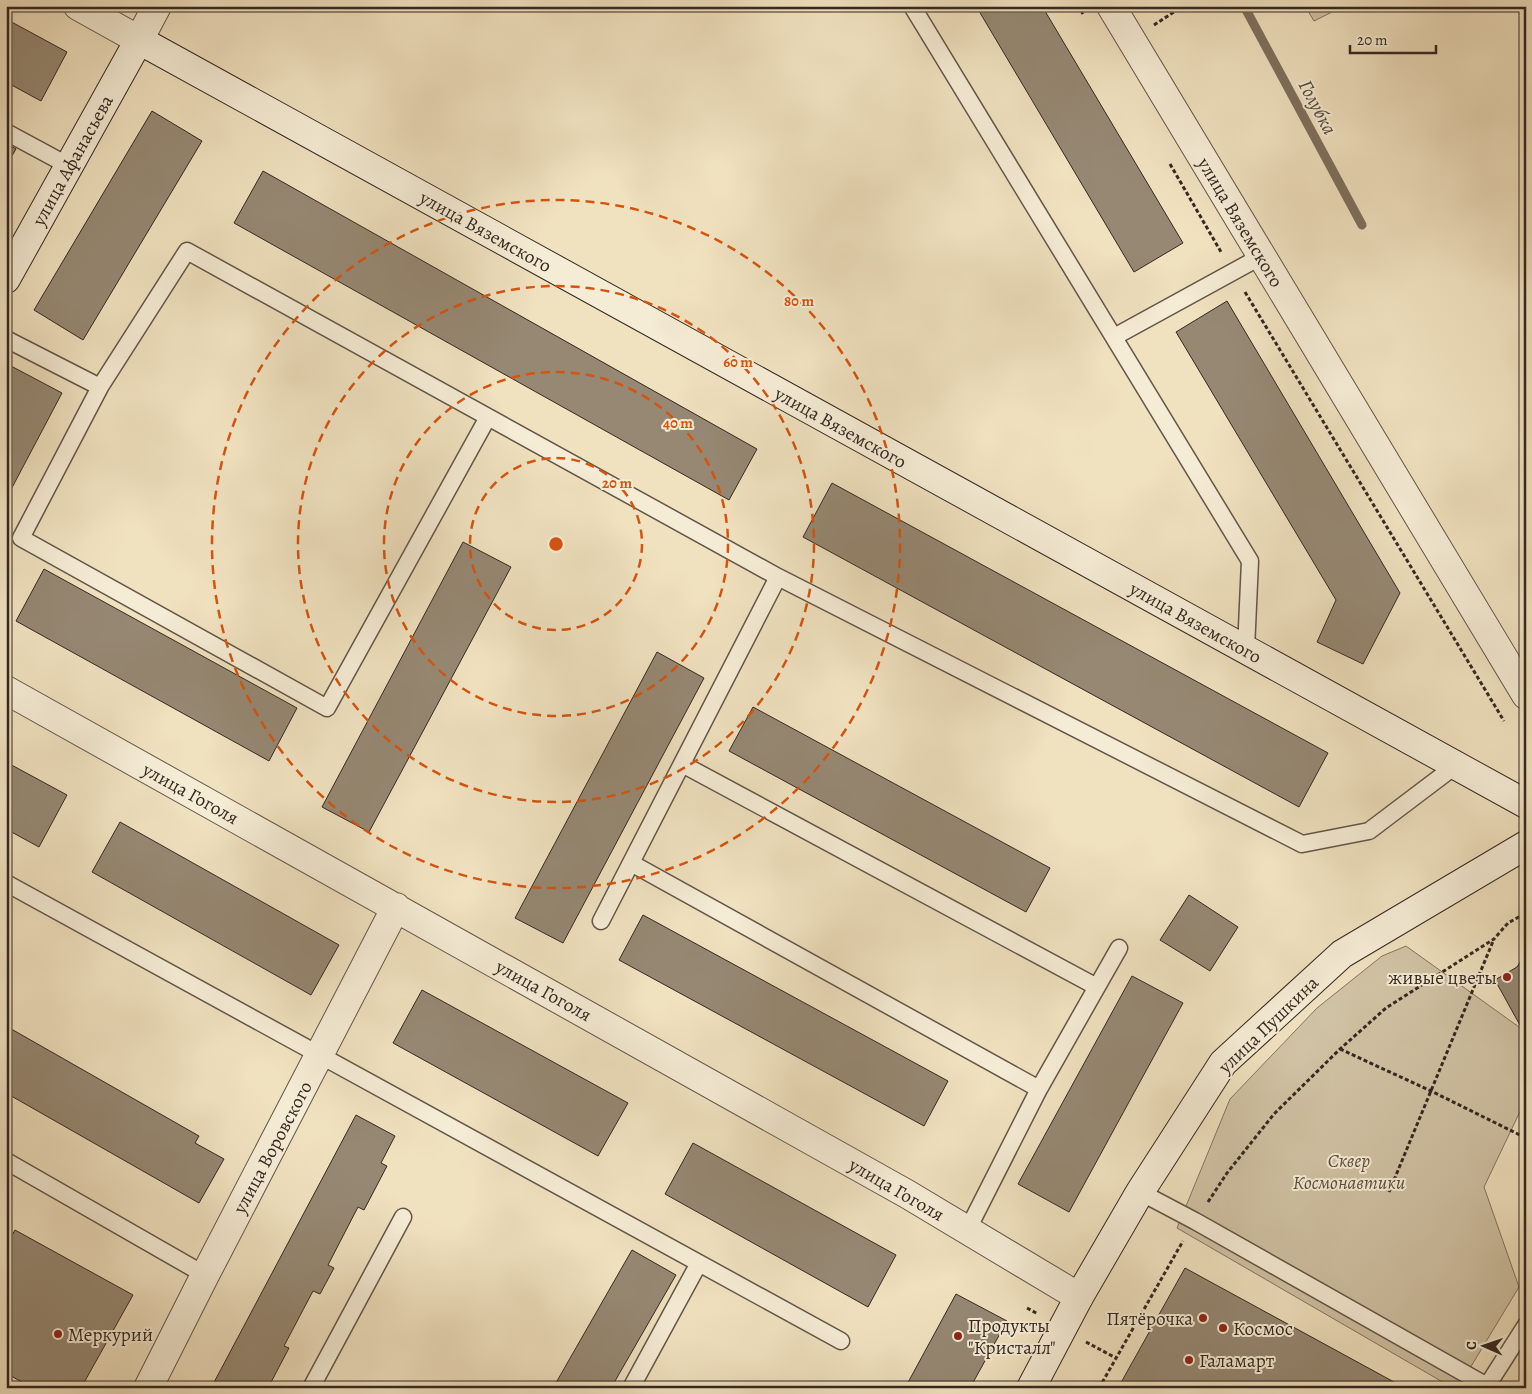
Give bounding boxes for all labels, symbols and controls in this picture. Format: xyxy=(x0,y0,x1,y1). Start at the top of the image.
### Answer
scale bar xyxy=(1350,22,1436,54)
text: 20 m xyxy=(1357,30,1388,50)
water label: Голубка xyxy=(1292,75,1343,140)
street label: улица Афанасьева xyxy=(26,90,120,232)
street label: улица Вяземского xyxy=(1191,152,1289,292)
street label: улица Вяземского xyxy=(414,184,556,279)
text: 80 m xyxy=(784,291,814,311)
text: 60 m xyxy=(723,352,753,372)
street label: улица Вяземского xyxy=(769,380,911,475)
text: 40 m xyxy=(663,413,693,433)
text: 20 m xyxy=(602,473,632,493)
centre of rings xyxy=(547,535,565,553)
street label: улица Вяземского xyxy=(1124,575,1266,670)
street label: улица Гоголя xyxy=(137,756,243,831)
street label: улица Гоголя xyxy=(490,953,596,1028)
place label: живые цветы xyxy=(1388,965,1497,991)
street label: улица Пушкина xyxy=(1212,970,1325,1080)
marker: живые цветы xyxy=(1501,971,1513,983)
street label: улица Воровского xyxy=(227,1077,319,1219)
park label: Сквер Космонавтики xyxy=(1293,1148,1405,1196)
street label: улица Гоголя xyxy=(843,1152,949,1228)
place label: Пятёрочка xyxy=(1106,1306,1193,1332)
marker: Пятёрочка xyxy=(1197,1312,1209,1324)
place label: Продукты "Кристалл" xyxy=(968,1313,1056,1361)
place label: Космос xyxy=(1233,1316,1293,1342)
place label: Меркурий xyxy=(68,1322,153,1348)
marker: Космос xyxy=(1217,1322,1229,1334)
north arrow xyxy=(1460,1322,1510,1372)
marker: Меркурий xyxy=(52,1328,64,1340)
marker: Продукты "Кристалл" xyxy=(952,1330,964,1342)
text: С xyxy=(1462,1341,1481,1350)
place label: Галамарт xyxy=(1199,1348,1275,1374)
marker: Галамарт xyxy=(1183,1354,1195,1366)

